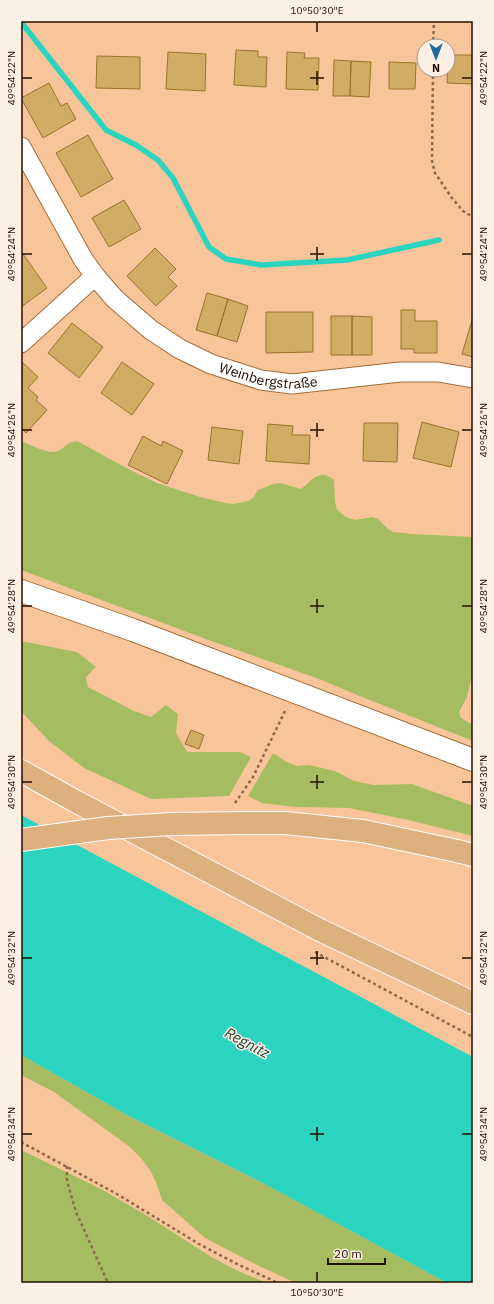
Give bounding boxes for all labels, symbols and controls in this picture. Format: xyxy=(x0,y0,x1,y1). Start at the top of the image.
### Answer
text: 10°50'30"E xyxy=(290,4,344,17)
north arrow xyxy=(416,38,456,78)
text: 49°54'22"N xyxy=(5,51,18,105)
text: 49°54'22"N xyxy=(477,51,490,105)
text: N xyxy=(432,61,440,75)
text: 49°54'24"N xyxy=(5,227,18,281)
text: 49°54'24"N xyxy=(477,227,490,281)
street label: Weinbergstraße xyxy=(217,358,319,393)
text: 49°54'26"N xyxy=(5,403,18,457)
text: 49°54'26"N xyxy=(477,403,490,457)
text: 49°54'28"N xyxy=(5,579,18,633)
text: 49°54'28"N xyxy=(477,579,490,633)
text: 49°54'30"N xyxy=(5,755,18,809)
text: 49°54'30"N xyxy=(477,755,490,809)
text: 49°54'32"N xyxy=(5,931,18,985)
text: 49°54'32"N xyxy=(477,931,490,985)
water label: Regnitz xyxy=(222,1023,273,1062)
text: 49°54'34"N xyxy=(5,1107,18,1161)
text: 49°54'34"N xyxy=(477,1107,490,1161)
scale bar xyxy=(328,1240,385,1266)
text: 20 m xyxy=(334,1246,362,1261)
text: 10°50'30"E xyxy=(290,1286,344,1299)

